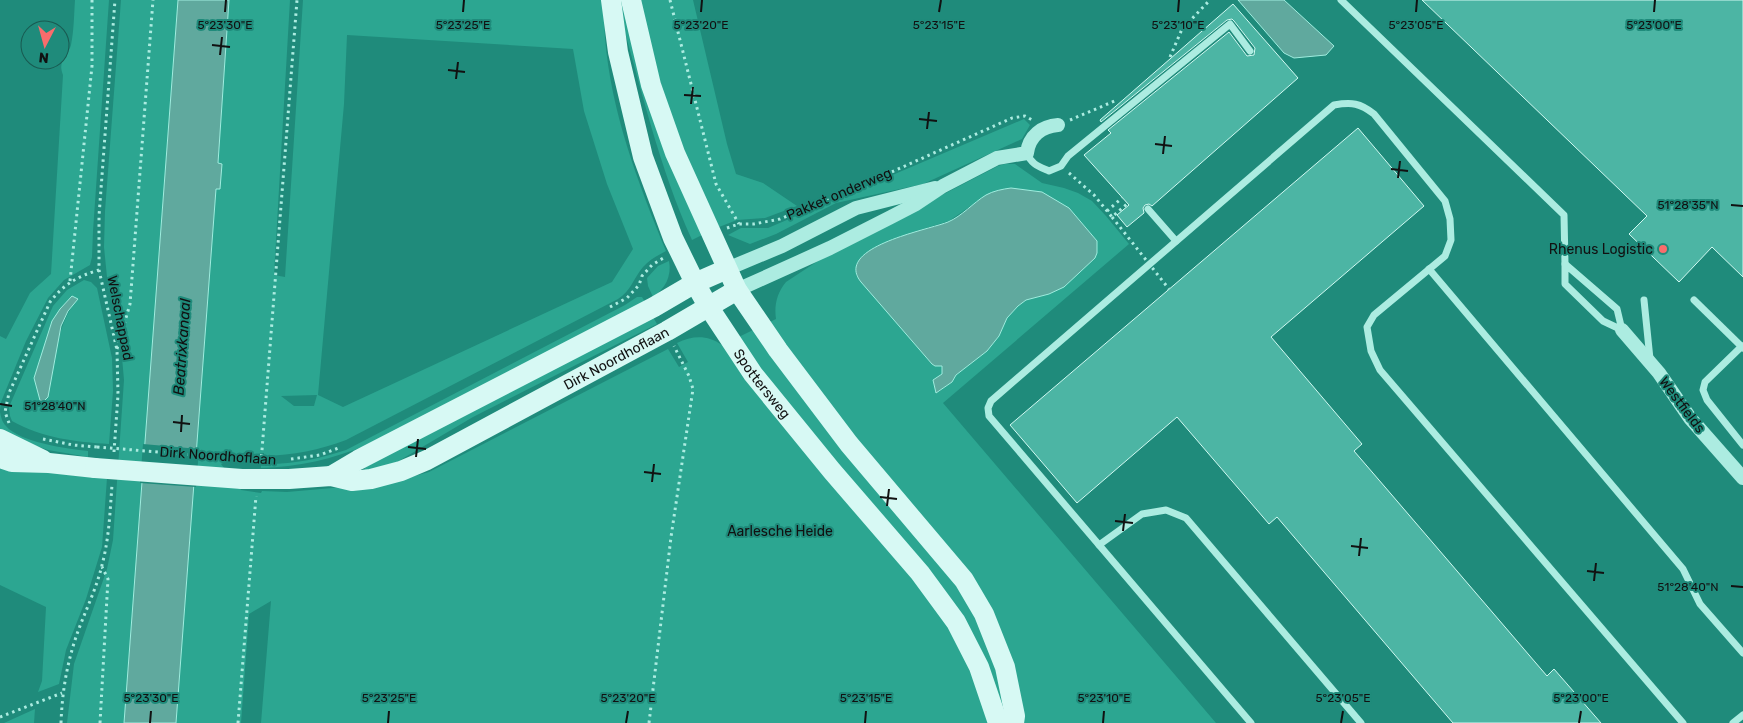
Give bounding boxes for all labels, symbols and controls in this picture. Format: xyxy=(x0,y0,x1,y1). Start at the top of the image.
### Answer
text: 5°23'30"E xyxy=(197,18,253,32)
text: 5°23'25"E xyxy=(436,18,490,32)
text: 5°23'20"E xyxy=(673,18,729,32)
text: 5°23'15"E xyxy=(913,18,965,32)
text: 5°23'10"E xyxy=(1151,18,1205,32)
text: 5°23'05"E xyxy=(1388,18,1444,32)
text: 5°23'00"E xyxy=(1626,18,1682,32)
north arrow xyxy=(20,20,70,70)
text: N xyxy=(38,48,50,66)
street label: Pakket onderweg xyxy=(784,164,894,224)
text: 51°28'35"N xyxy=(1657,198,1719,212)
place label: Rhenus Logistic xyxy=(1549,241,1653,258)
marker: Rhenus Logistic xyxy=(1657,243,1669,255)
street label: Welschappad xyxy=(103,274,137,362)
water label: Beatrixkanaal xyxy=(170,298,194,396)
street label: Dirk Noordhoflaan xyxy=(561,323,672,393)
street label: Spottersweg xyxy=(730,346,794,422)
street label: Westfields xyxy=(1655,374,1709,436)
text: 51°28'40"N xyxy=(24,399,86,413)
street label: Dirk Noordhoflaan xyxy=(159,443,277,469)
park label: Aarlesche Heide xyxy=(727,523,833,540)
text: 51°28'40"N xyxy=(1657,580,1719,594)
text: 5°23'30"E xyxy=(123,691,179,705)
text: 5°23'25"E xyxy=(362,691,416,705)
text: 5°23'20"E xyxy=(600,691,656,705)
text: 5°23'15"E xyxy=(840,691,892,705)
text: 5°23'10"E xyxy=(1077,691,1131,705)
text: 5°23'05"E xyxy=(1315,691,1371,705)
text: 5°23'00"E xyxy=(1553,691,1609,705)

